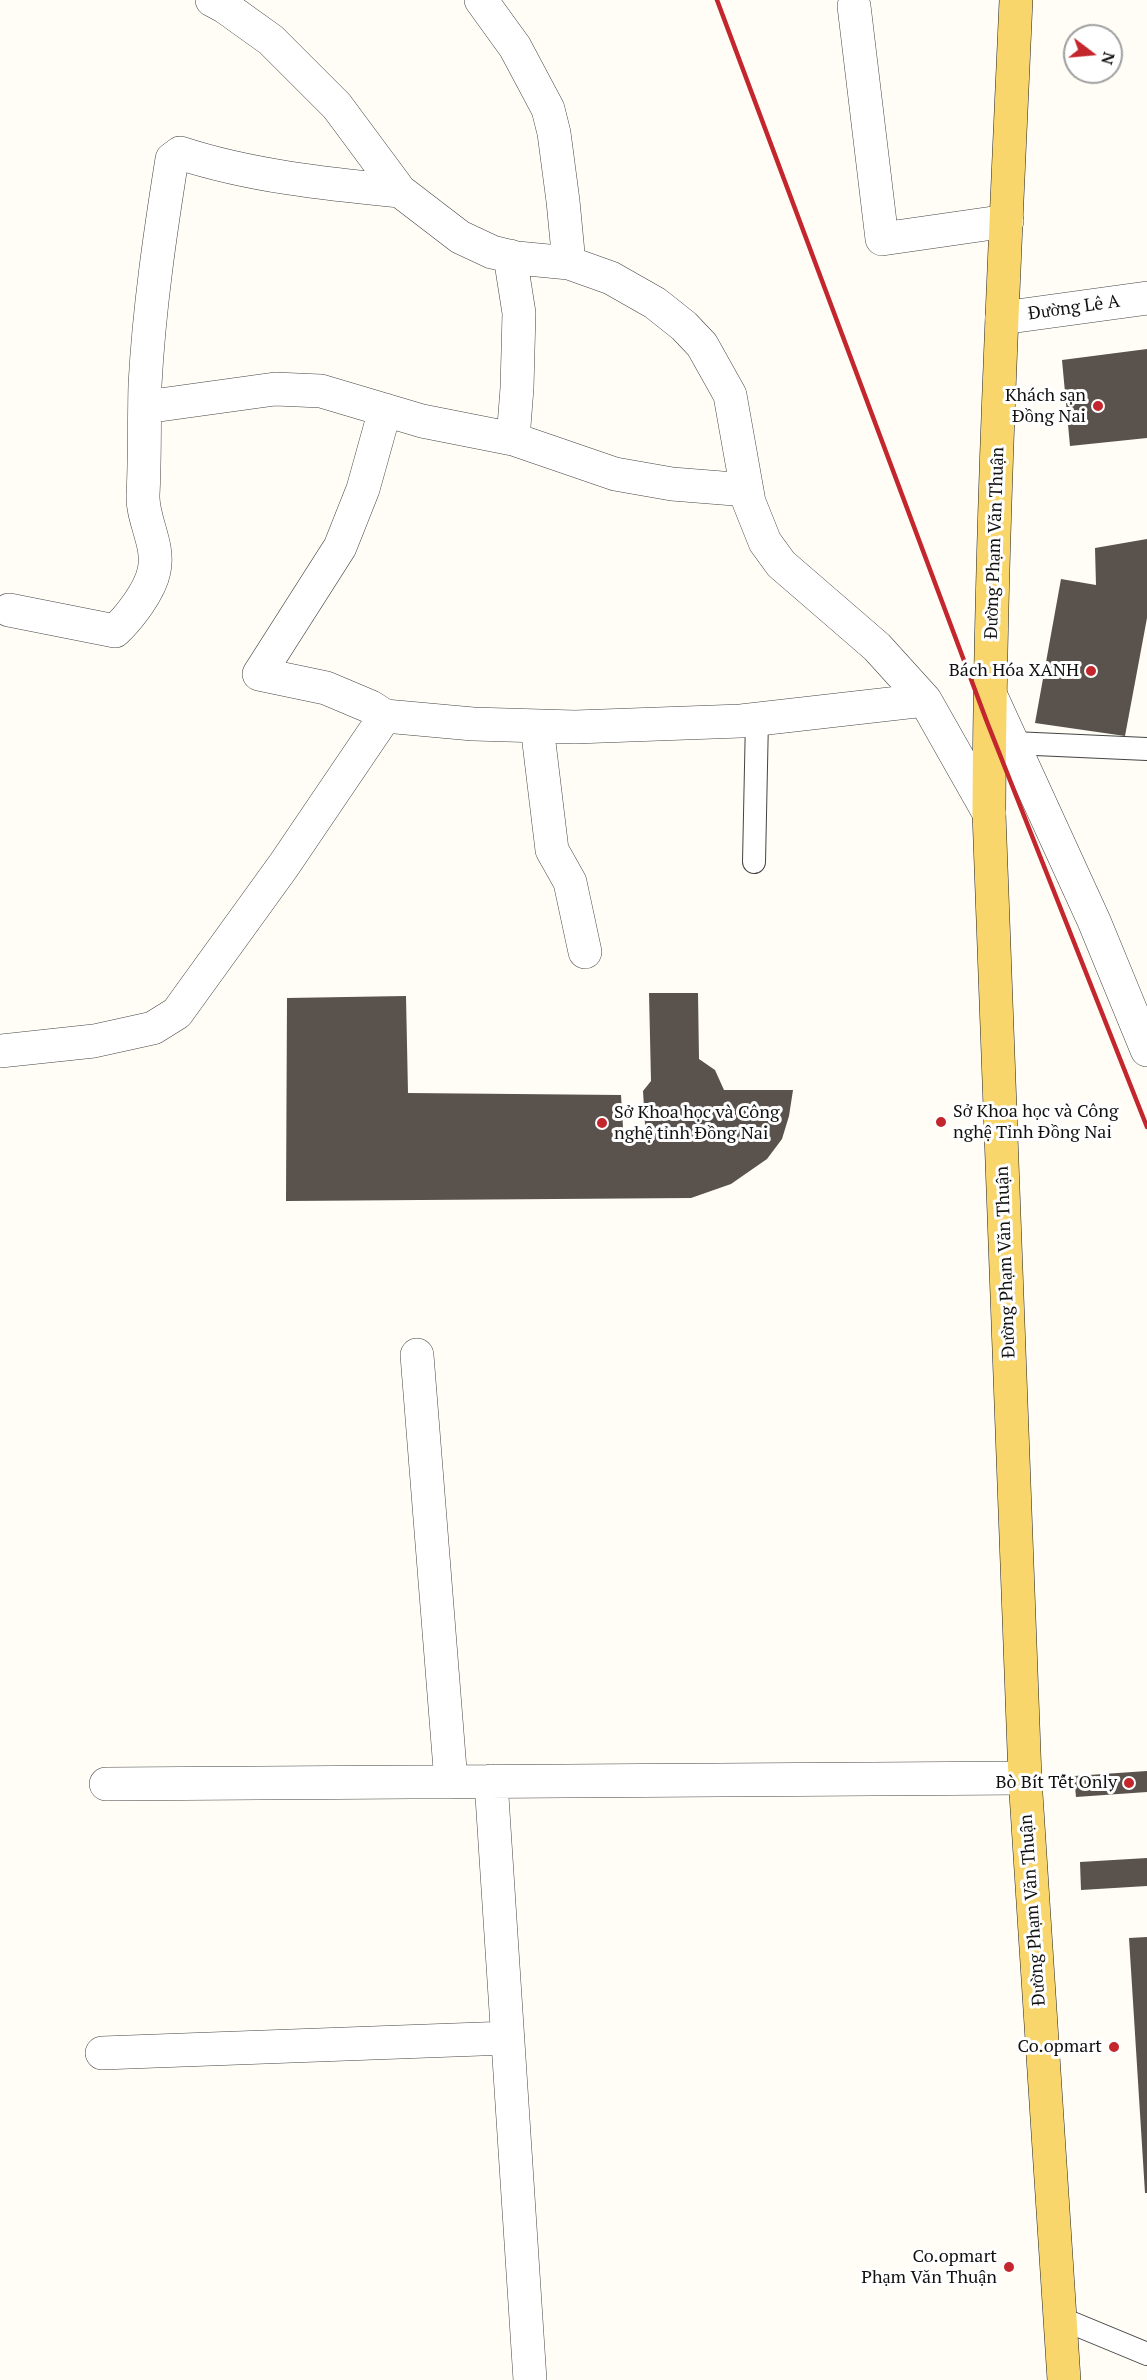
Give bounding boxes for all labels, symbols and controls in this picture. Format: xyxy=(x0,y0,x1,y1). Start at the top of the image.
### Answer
north arrow xyxy=(1063,24,1123,84)
text: N xyxy=(1096,50,1121,67)
street label: Đường Lê A xyxy=(1027,291,1121,325)
place label: Khách sạn Đồng Nai xyxy=(1005,385,1086,428)
marker: Khách sạn Đồng Nai xyxy=(1091,399,1105,413)
street label: Đường Phạm Văn Thuận xyxy=(981,447,1009,639)
place label: Bách Hóa XANH xyxy=(949,660,1079,682)
marker: Bách Hóa XANH xyxy=(1084,664,1098,678)
place label: Sở Khoa học và Công nghệ Tỉnh Đồng Nai xyxy=(953,1101,1118,1144)
place label: Sở Khoa học và Công nghệ tỉnh Đồng Nai xyxy=(614,1102,779,1144)
marker: Sở Khoa học và Công nghệ Tỉnh Đồng Nai xyxy=(934,1115,948,1129)
marker: Sở Khoa học và Công nghệ tỉnh Đồng Nai xyxy=(595,1116,609,1130)
street label: Đường Phạm Văn Thuận xyxy=(992,1166,1020,1358)
place label: Bò Bít Tết Only xyxy=(995,1772,1117,1794)
marker: Bò Bít Tết Only xyxy=(1122,1776,1136,1790)
street label: Đường Phạm Văn Thuận xyxy=(1016,1813,1050,2007)
place label: Co.opmart xyxy=(1018,2036,1102,2058)
marker: Co.opmart xyxy=(1107,2040,1121,2054)
place label: Co.opmart Phạm Văn Thuận xyxy=(861,2246,997,2288)
marker: Co.opmart Phạm Văn Thuận xyxy=(1002,2260,1016,2274)

